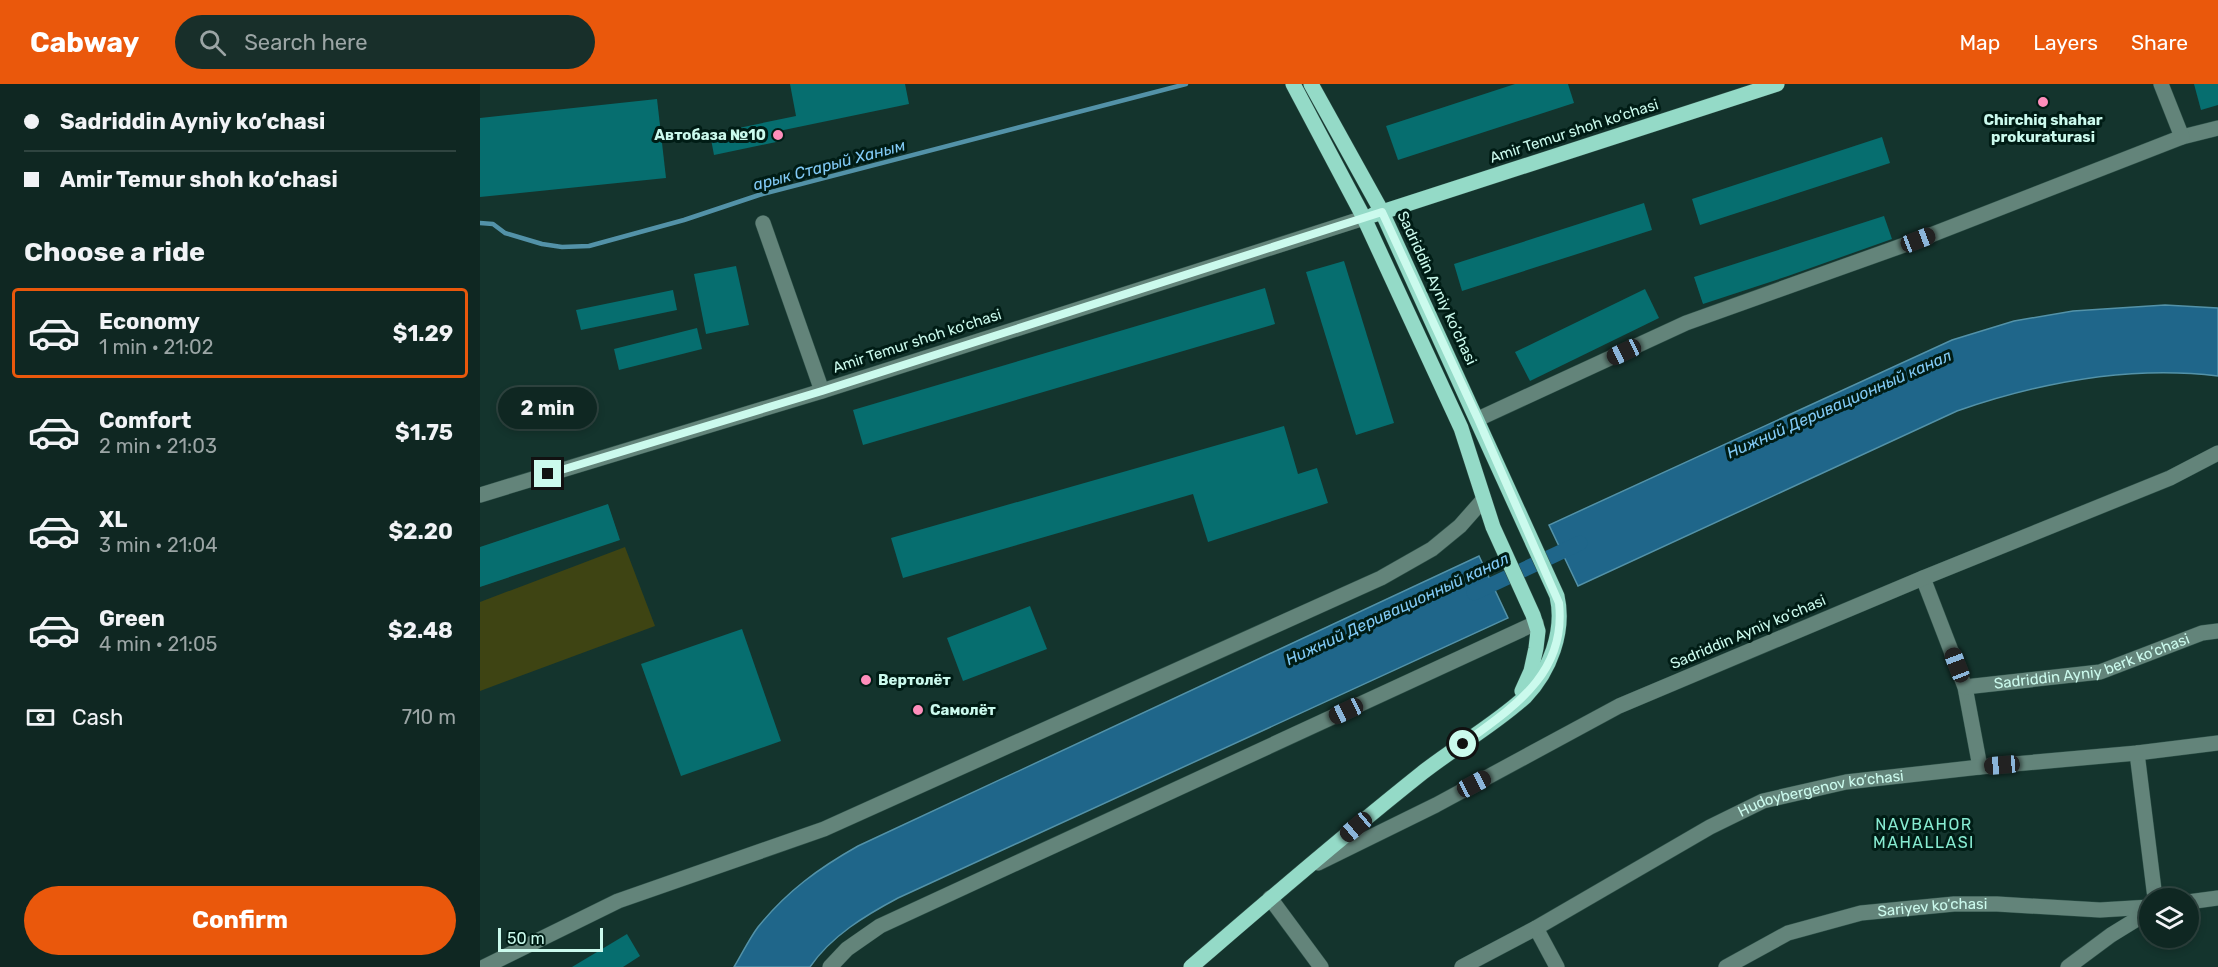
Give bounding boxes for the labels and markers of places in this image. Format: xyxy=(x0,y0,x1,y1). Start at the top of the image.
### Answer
marker: Chirchiq shahar prokuraturasi xyxy=(2036,95,2050,109)
place label: Chirchiq shahar prokuraturasi xyxy=(1983,111,2103,146)
place label: Автобаза №10 xyxy=(654,126,766,144)
marker: Автобаза №10 xyxy=(771,128,785,142)
place label: Вертолёт xyxy=(878,671,951,689)
marker: Вертолёт xyxy=(859,673,873,687)
place label: Самолёт xyxy=(930,701,997,719)
marker: Самолёт xyxy=(911,703,925,717)

